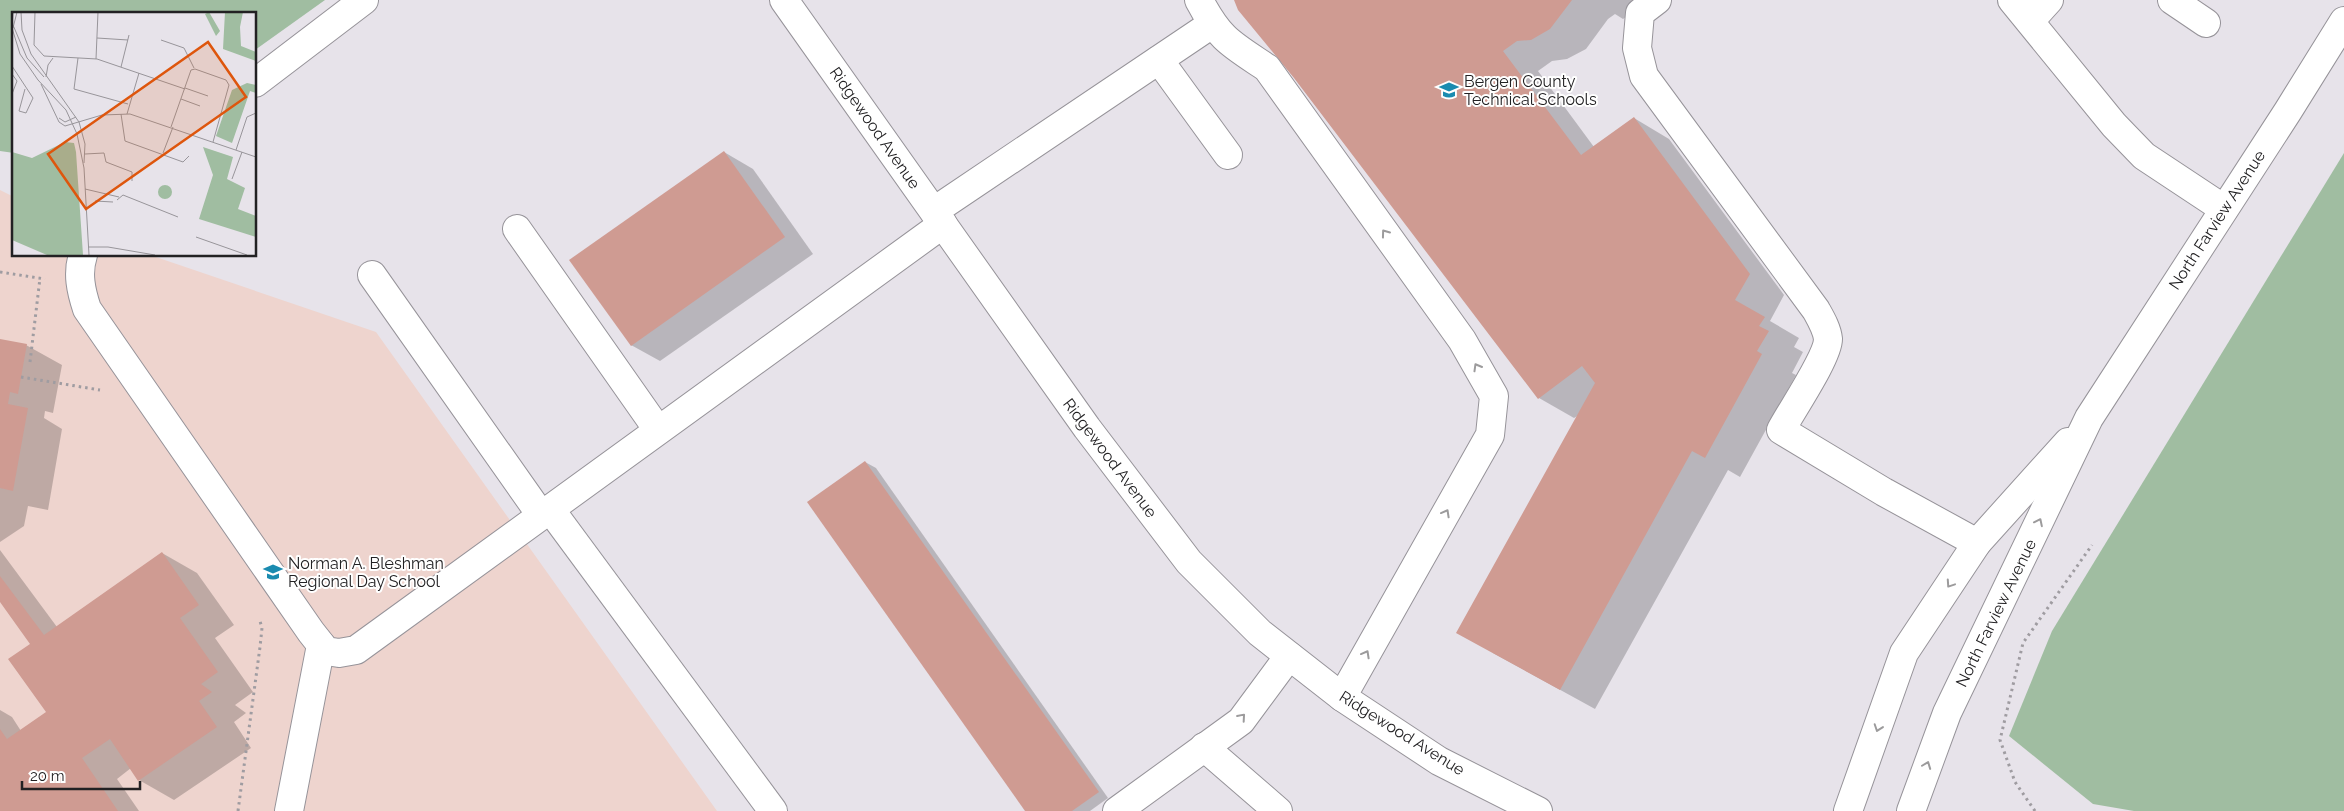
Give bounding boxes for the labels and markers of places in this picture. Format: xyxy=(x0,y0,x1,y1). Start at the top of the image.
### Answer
place label: Bergen County Technical Schools xyxy=(1464,72,1597,109)
school or university icon: Bergen County Technical Schools xyxy=(1438,79,1460,101)
place label: Norman A. Bleshman Regional Day School xyxy=(288,554,444,591)
school or university icon: Norman A. Bleshman Regional Day School xyxy=(262,561,284,583)

